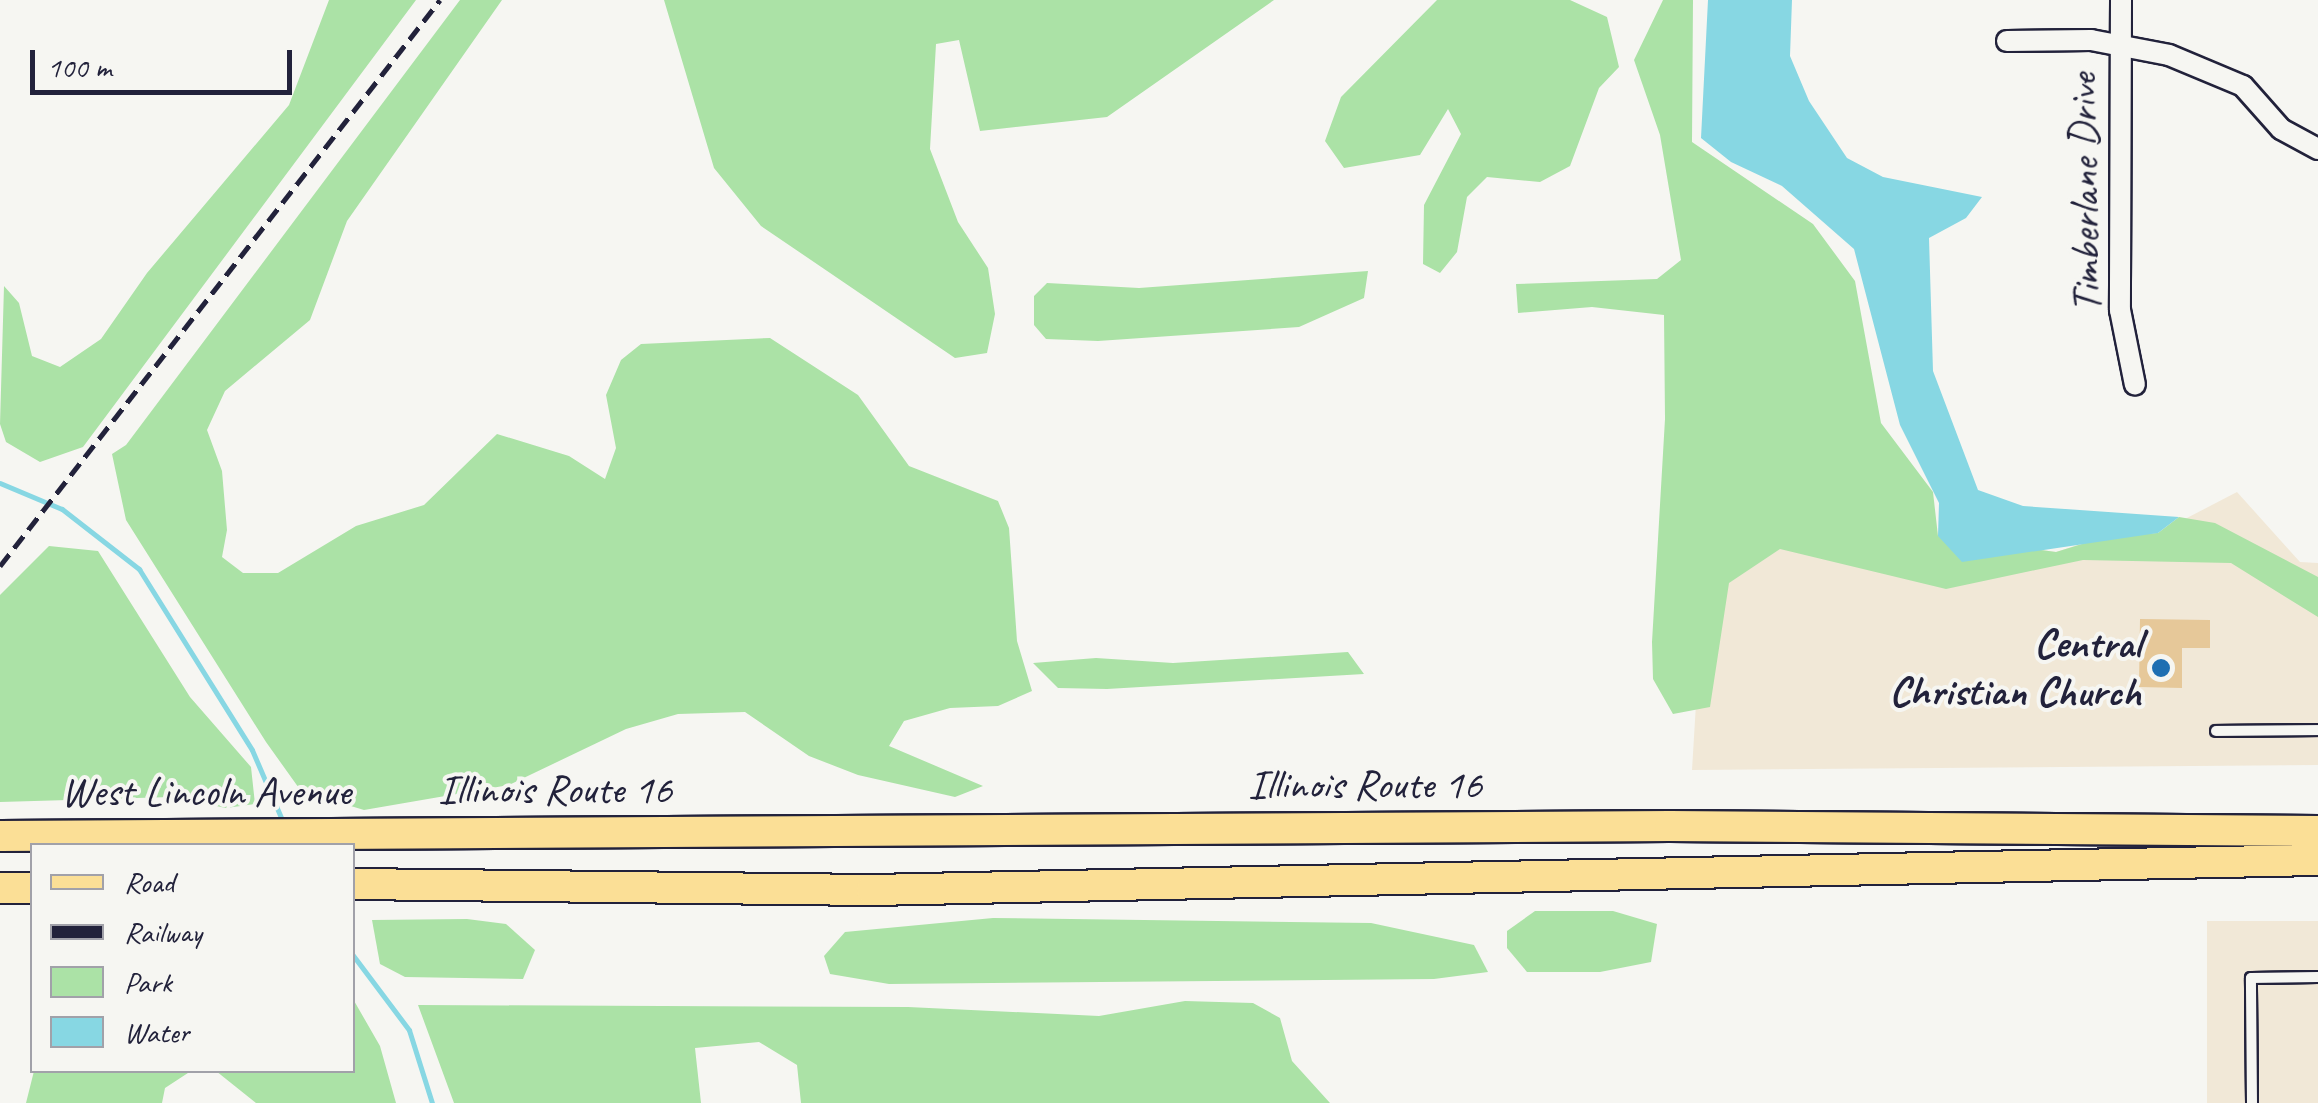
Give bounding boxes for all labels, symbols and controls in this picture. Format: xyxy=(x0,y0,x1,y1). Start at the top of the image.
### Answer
scale bar xyxy=(35,30,298,92)
text: 100 m xyxy=(47,48,112,86)
street label: Timberlane Drive xyxy=(2058,73,2112,313)
place label: Central Christian Church xyxy=(1887,619,2141,718)
marker: Central Christian Church xyxy=(2150,657,2172,679)
street label: Illinois Route 16 xyxy=(1248,760,1482,810)
street label: Illinois Route 16 xyxy=(438,765,672,815)
street label: West Lincoln Avenue xyxy=(61,767,351,817)
legend xyxy=(30,843,355,1073)
text: Road xyxy=(124,863,174,901)
text: Railway xyxy=(124,913,202,951)
text: Park xyxy=(124,963,172,1001)
text: Water xyxy=(124,1013,189,1051)

